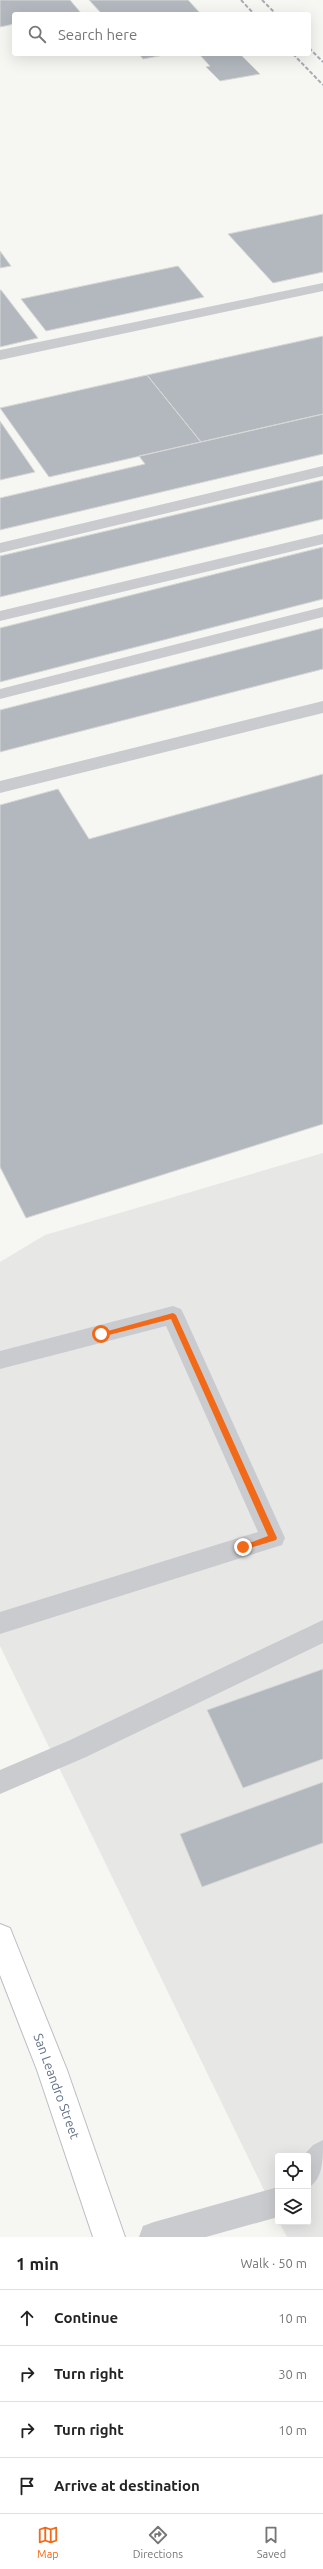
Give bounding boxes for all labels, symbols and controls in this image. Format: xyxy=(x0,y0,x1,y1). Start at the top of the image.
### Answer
search box xyxy=(12,12,311,56)
icon: search xyxy=(26,23,48,45)
text: Search here xyxy=(58,26,137,43)
route start xyxy=(92,1325,110,1343)
route end xyxy=(234,1538,252,1556)
street label: San Leandro Street xyxy=(31,2031,83,2141)
map controls xyxy=(275,2153,311,2225)
button: locate xyxy=(275,2153,311,2189)
button: layers xyxy=(275,2189,311,2225)
text: 1 min xyxy=(16,2254,59,2273)
text: Walk · 50 m xyxy=(241,2256,307,2270)
icon: ahead xyxy=(16,2307,38,2329)
text: Continue xyxy=(54,2309,118,2326)
text: 10 m xyxy=(278,2311,307,2325)
icon: right xyxy=(16,2363,38,2385)
text: Turn right xyxy=(54,2365,124,2382)
text: 30 m xyxy=(278,2367,307,2381)
icon: right xyxy=(16,2419,38,2441)
text: Turn right xyxy=(54,2421,124,2438)
text: 10 m xyxy=(278,2423,307,2437)
icon: arrive xyxy=(16,2475,38,2497)
text: Arrive at destination xyxy=(54,2477,200,2494)
tab: Map xyxy=(37,2524,59,2560)
tab: Directions xyxy=(133,2524,183,2560)
tab: Saved xyxy=(257,2524,286,2560)

